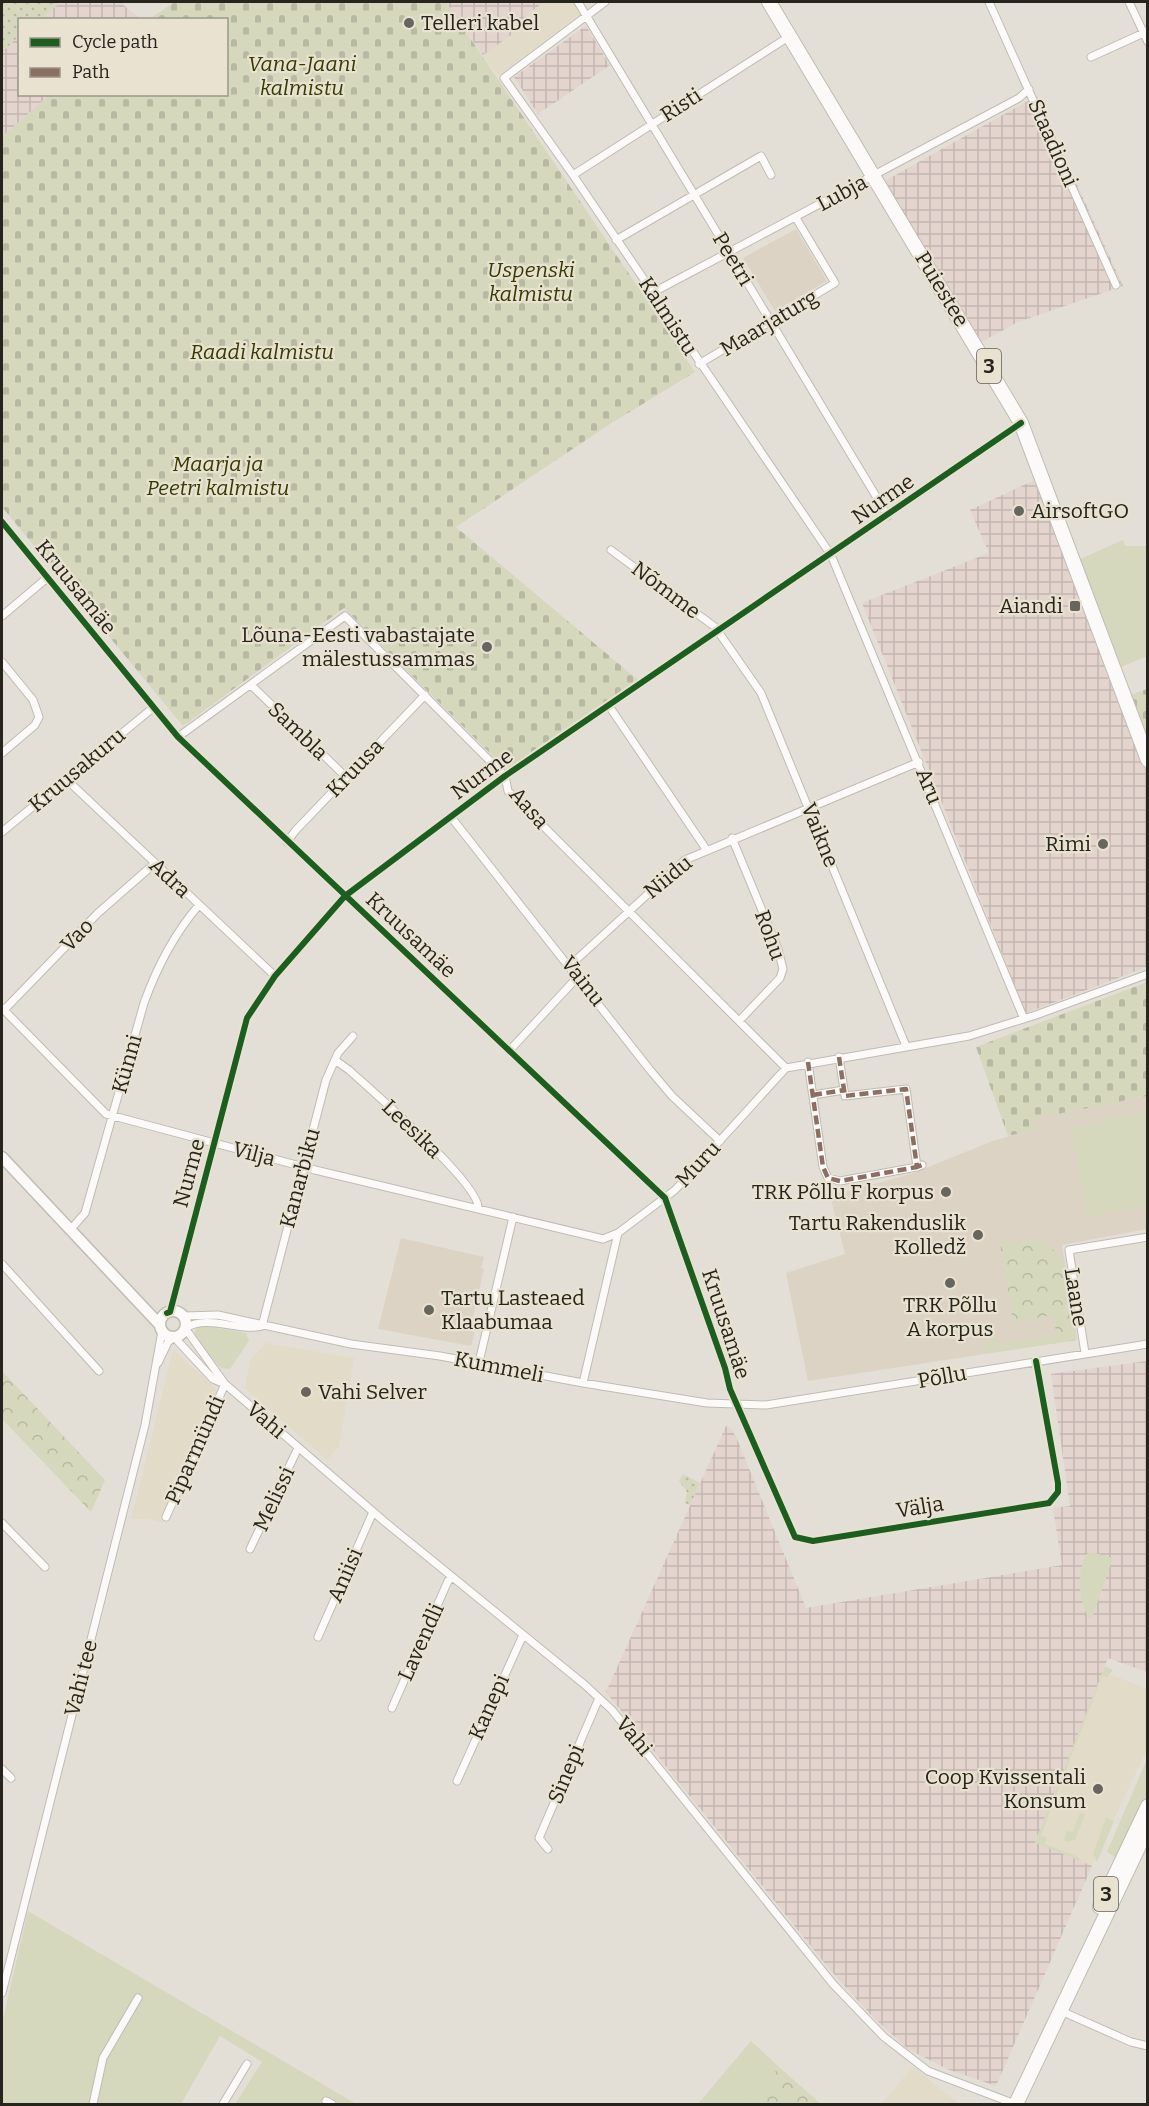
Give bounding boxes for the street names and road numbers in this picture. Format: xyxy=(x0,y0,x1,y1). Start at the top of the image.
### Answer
street label: Risti xyxy=(656,82,706,128)
street label: Staadioni xyxy=(1022,95,1084,191)
street label: Lubja xyxy=(812,169,872,217)
street label: Peetri xyxy=(707,227,759,291)
street label: Puiestee xyxy=(909,247,975,331)
street label: Kalmistu xyxy=(633,272,703,360)
street label: Maarjaturg xyxy=(716,284,823,362)
road number: 3 xyxy=(977,349,1001,383)
street label: Nurme xyxy=(847,468,919,530)
street label: Kruusamäe xyxy=(30,534,122,640)
street label: Nõmme xyxy=(626,556,706,624)
street label: Sambla xyxy=(263,696,334,766)
street label: Kruusakuru xyxy=(23,722,131,818)
street label: Kruusa xyxy=(321,733,389,803)
street label: Nurme xyxy=(446,743,518,805)
street label: Aru xyxy=(910,764,948,808)
street label: Aasa xyxy=(504,782,555,835)
street label: Vaikne xyxy=(795,799,845,871)
street label: Niidu xyxy=(639,850,697,904)
street label: Adra xyxy=(144,852,196,904)
street label: Kruusamäe xyxy=(360,887,462,983)
street label: Rohu xyxy=(749,906,791,964)
street label: Vao xyxy=(55,913,99,957)
street label: Vainu xyxy=(555,951,611,1011)
street label: Künni xyxy=(106,1032,148,1096)
street label: Leesika xyxy=(377,1094,448,1164)
street label: Kanarbiku xyxy=(274,1125,326,1231)
street label: Muru xyxy=(670,1135,726,1193)
street label: Nurme xyxy=(167,1136,211,1210)
street label: Vilja xyxy=(230,1136,279,1172)
street label: Kruusamäe xyxy=(696,1266,756,1382)
street label: Laane xyxy=(1059,1266,1093,1328)
street label: Kummeli xyxy=(452,1346,546,1388)
street label: Põllu xyxy=(915,1360,969,1394)
street label: Piparmündi xyxy=(159,1391,231,1509)
street label: Vahi xyxy=(241,1396,291,1444)
street label: Melissi xyxy=(248,1462,300,1536)
street label: Välja xyxy=(894,1490,946,1524)
street label: Aniisi xyxy=(322,1544,368,1606)
street label: Lavendli xyxy=(392,1599,450,1685)
street label: Vahi tee xyxy=(59,1637,103,1719)
street label: Kanepi xyxy=(463,1670,515,1744)
street label: Vahi xyxy=(610,1711,658,1761)
street label: Sinepi xyxy=(542,1740,590,1808)
road number: 3 xyxy=(1094,1877,1118,1911)

